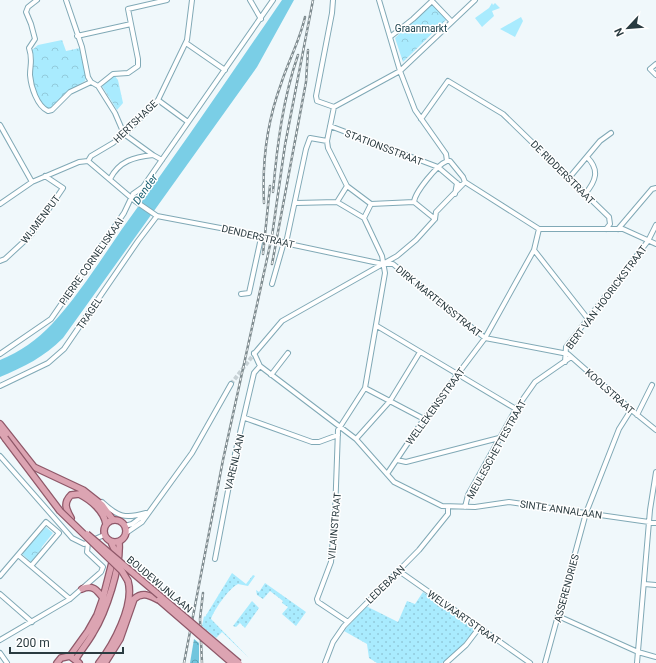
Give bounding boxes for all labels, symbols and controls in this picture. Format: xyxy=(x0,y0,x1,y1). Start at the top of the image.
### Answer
north arrow xyxy=(608,8,648,48)
park label: Graanmarkt xyxy=(395,23,447,34)
text: N xyxy=(612,26,627,39)
street label: HERTSHAGE xyxy=(111,98,160,145)
street label: STATIONSSTRAAT xyxy=(343,128,424,167)
street label: DE RIDDERSTRAAT xyxy=(529,138,597,206)
water label: Dender xyxy=(130,171,161,207)
street label: WIJMENPUT xyxy=(19,193,62,246)
street label: PIERRE CORNELISKAAI xyxy=(57,216,126,307)
street label: DENDERSTRAAT xyxy=(220,223,295,250)
street label: BERT VAN HOORICKSTRAAT xyxy=(564,243,649,351)
street label: DIRK MARTENSSTRAAT xyxy=(394,264,484,339)
street label: TRAGEL xyxy=(75,295,105,331)
street label: WELLEKENSSTRAAT xyxy=(404,366,467,447)
street label: KOOLSTRAAT xyxy=(583,367,636,416)
street label: MEULESCHETTESTRAAT xyxy=(465,398,528,501)
street label: VARENLAAN xyxy=(223,433,246,491)
street label: VILAINSTRAAT xyxy=(326,492,343,560)
street label: SINTE ANNALAAN xyxy=(519,498,603,521)
street label: ASSERENDRIES xyxy=(552,553,581,623)
street label: BOUDEWIJNLAAN xyxy=(125,554,195,615)
street label: LEDEBAAN xyxy=(364,563,407,606)
street label: WELVAARTSTRAAT xyxy=(425,588,502,647)
scale bar xyxy=(10,629,123,655)
text: 200 m xyxy=(16,636,50,650)

